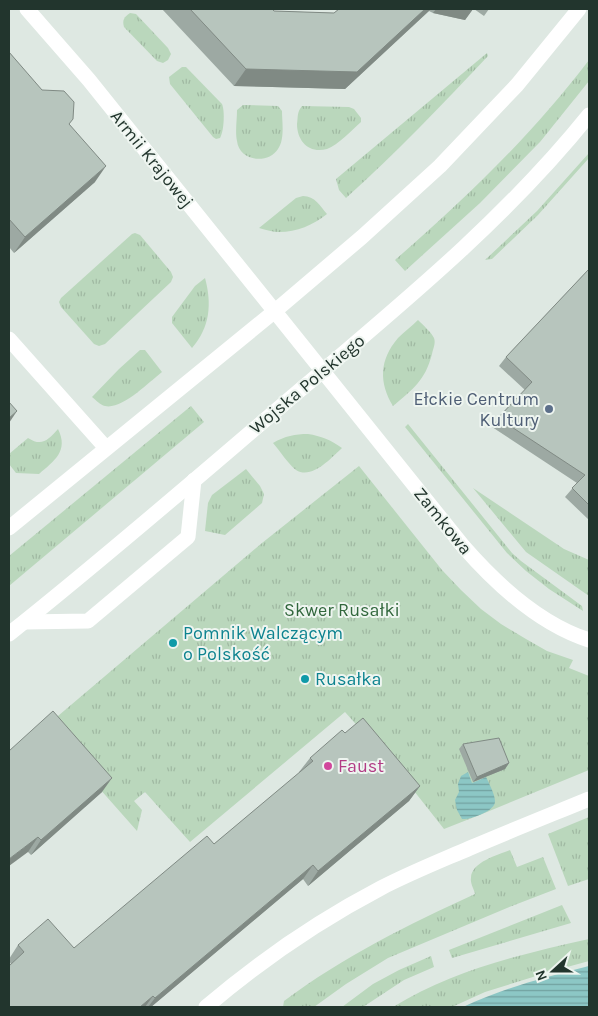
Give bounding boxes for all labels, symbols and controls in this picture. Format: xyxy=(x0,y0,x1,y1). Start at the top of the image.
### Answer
street label: Armii Krajowej xyxy=(106,106,198,212)
street label: Wojska Polskiego xyxy=(245,329,369,439)
place label: Ełckie Centrum Kultury xyxy=(413,388,540,431)
marker: Ełckie Centrum Kultury xyxy=(543,403,555,415)
street label: Zamkowa xyxy=(409,483,477,559)
park label: Skwer Rusałki xyxy=(284,599,400,621)
place label: Pomnik Walczącym o Polskość xyxy=(183,622,343,665)
marker: Pomnik Walczącym o Polskość xyxy=(167,637,179,649)
place label: Rusałka xyxy=(315,668,381,690)
marker: Rusałka xyxy=(299,673,311,685)
place label: Faust xyxy=(338,755,384,777)
marker: Faust xyxy=(322,760,334,772)
north arrow xyxy=(528,946,578,996)
text: N xyxy=(532,968,551,983)

